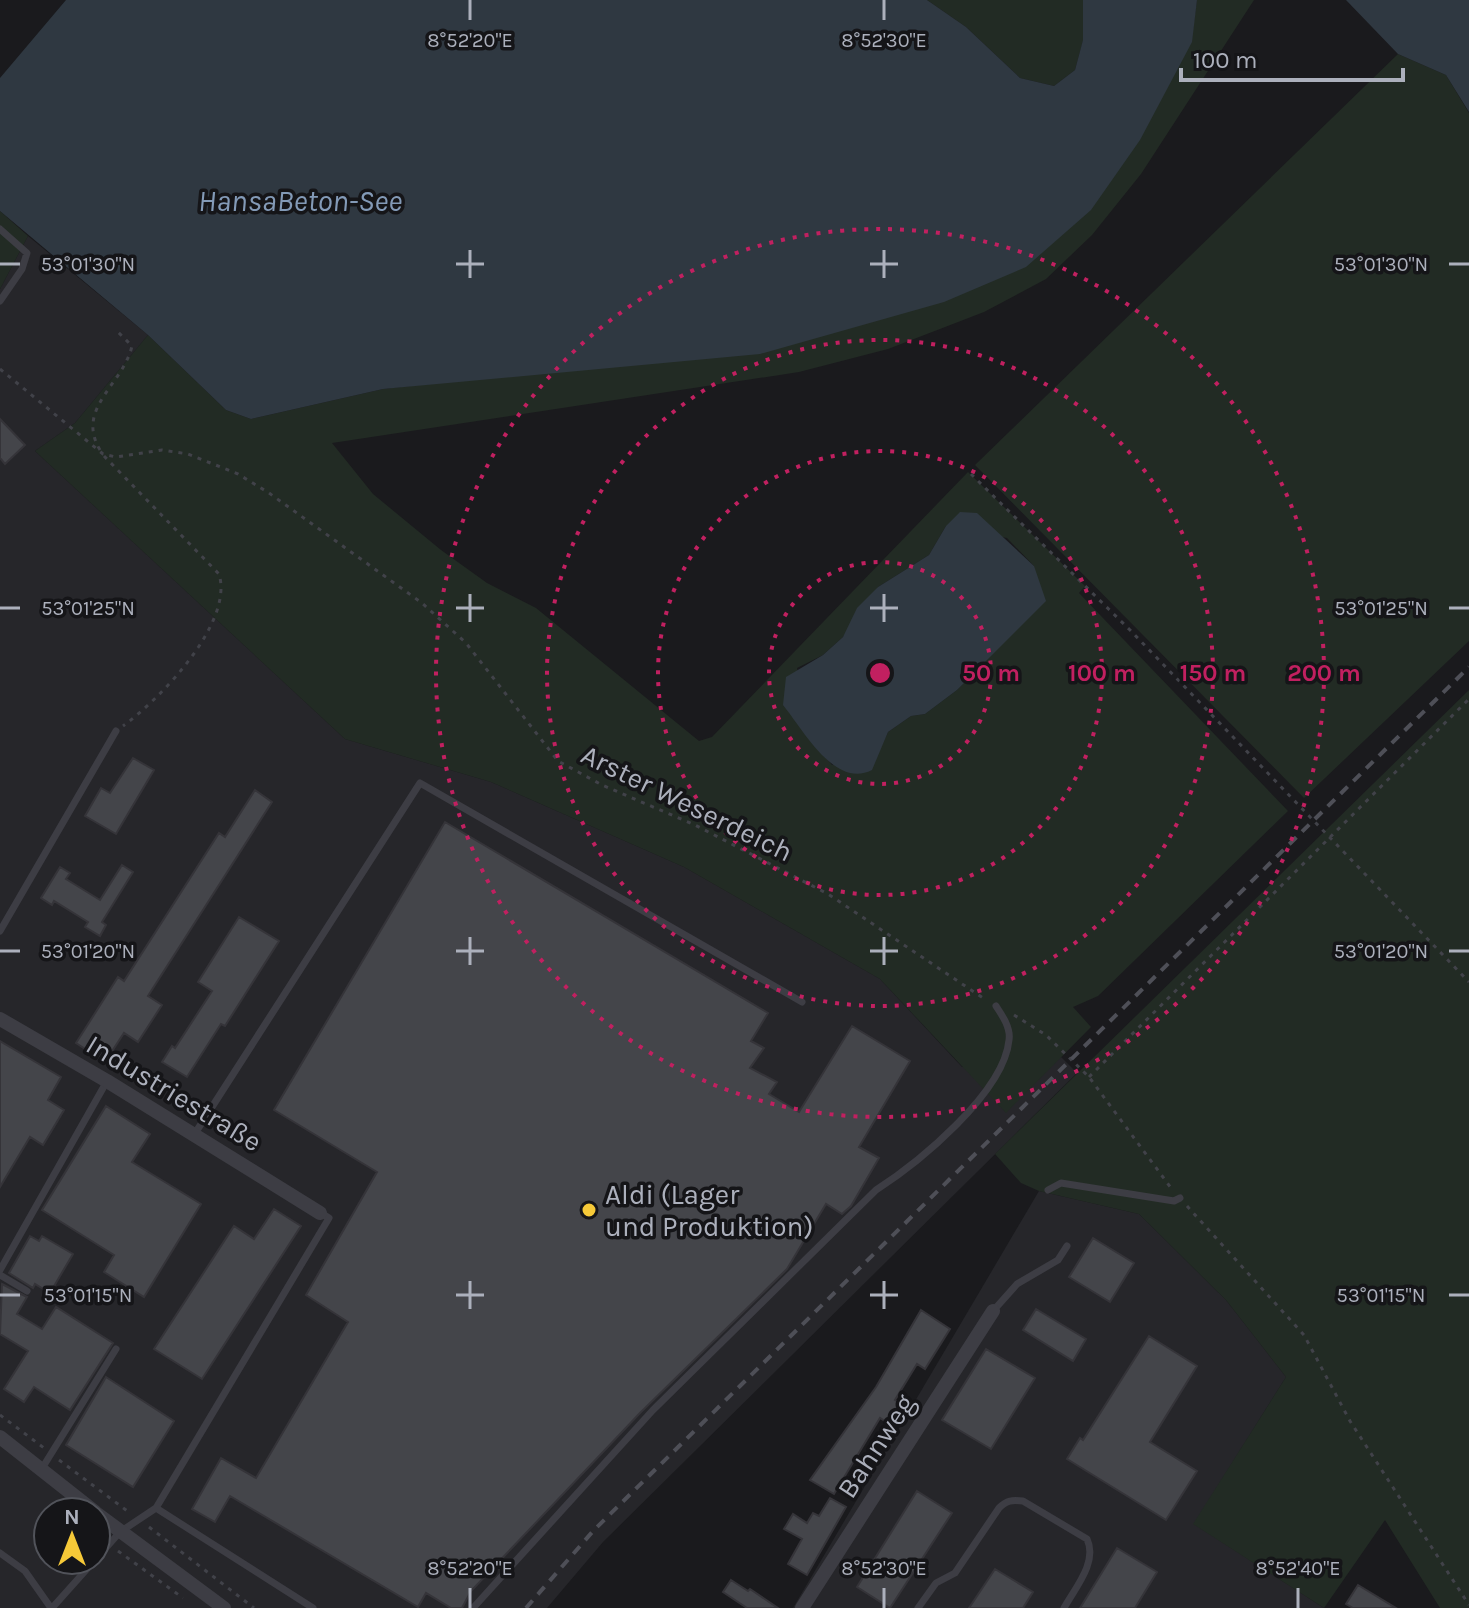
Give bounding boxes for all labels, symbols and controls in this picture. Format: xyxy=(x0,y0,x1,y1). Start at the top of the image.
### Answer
text: 8°52'20"E xyxy=(427,29,513,52)
text: 8°52'30"E xyxy=(841,29,927,52)
scale bar xyxy=(1181,32,1403,82)
text: 100 m xyxy=(1193,46,1258,74)
water label: HansaBeton-See xyxy=(198,183,402,219)
text: 53°01'30"N xyxy=(41,253,135,276)
text: 53°01'30"N xyxy=(1334,253,1428,276)
text: 53°01'25"N xyxy=(41,597,135,620)
text: 53°01'25"N xyxy=(1334,597,1428,620)
centre of rings xyxy=(866,659,894,687)
text: 50 m xyxy=(962,659,1020,687)
text: 100 m xyxy=(1068,659,1136,687)
text: 150 m xyxy=(1180,659,1246,687)
text: 200 m xyxy=(1287,659,1361,687)
street label: Arster Weserdeich xyxy=(576,738,798,868)
text: 53°01'20"N xyxy=(41,940,135,963)
text: 53°01'20"N xyxy=(1334,940,1428,963)
street label: Industriestraße xyxy=(80,1028,268,1158)
place label: Aldi (Lager und Produktion) xyxy=(605,1178,813,1243)
marker: Aldi (Lager und Produktion) xyxy=(580,1201,598,1219)
text: 53°01'15"N xyxy=(44,1284,132,1307)
text: 53°01'15"N xyxy=(1337,1284,1425,1307)
street label: Bahnweg xyxy=(830,1388,922,1504)
north arrow xyxy=(32,1496,112,1576)
text: N xyxy=(64,1504,80,1530)
text: 8°52'20"E xyxy=(427,1557,513,1580)
text: 8°52'30"E xyxy=(841,1557,927,1580)
text: 8°52'40"E xyxy=(1255,1557,1341,1580)

